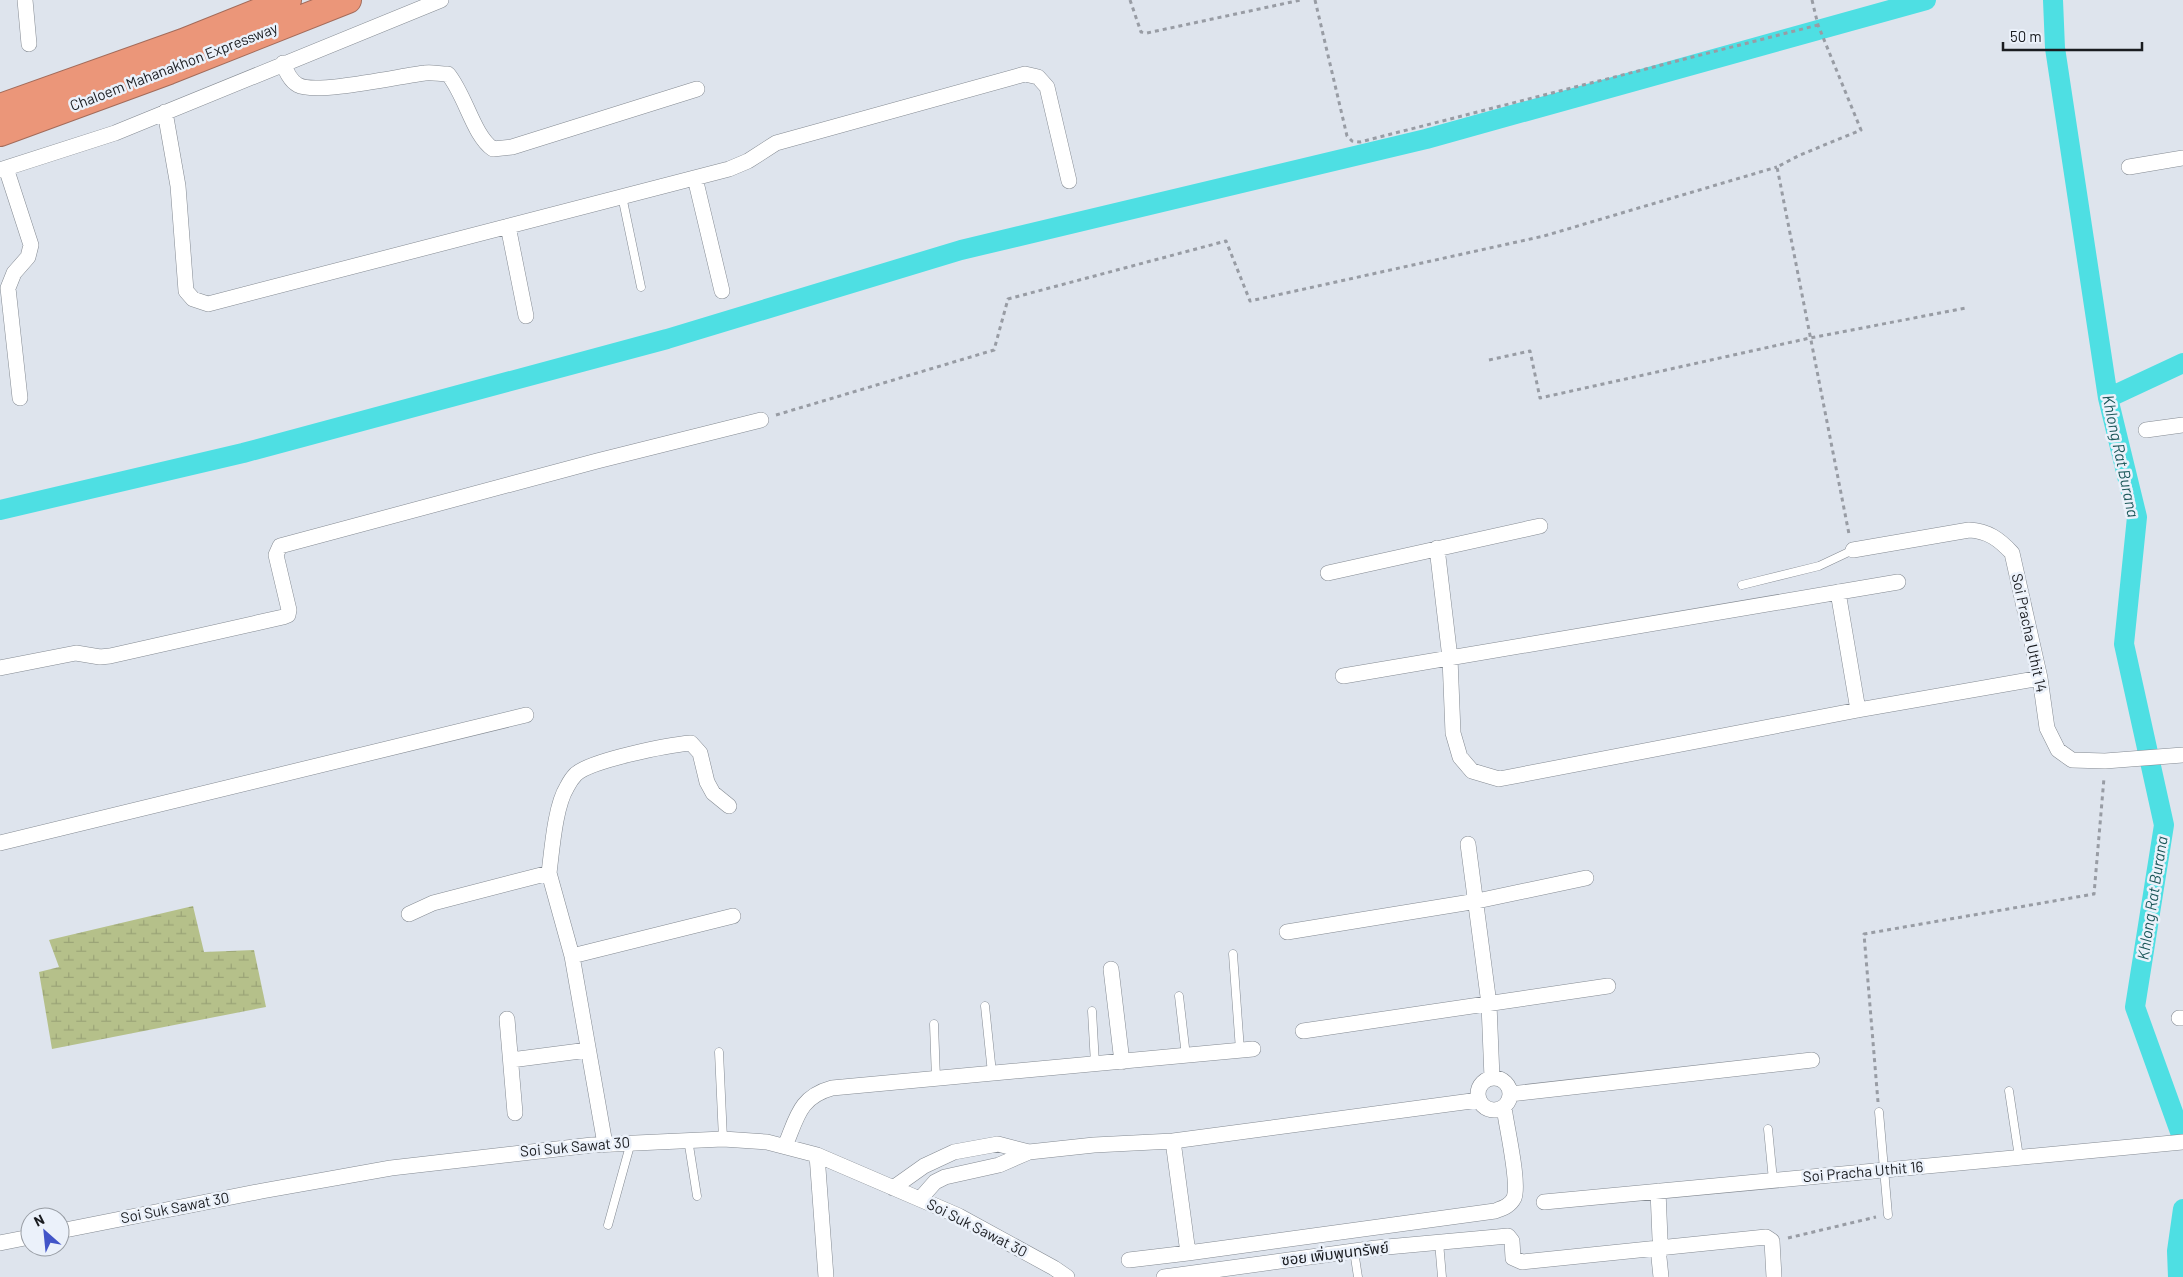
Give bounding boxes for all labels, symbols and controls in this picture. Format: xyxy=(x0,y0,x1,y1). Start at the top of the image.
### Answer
street label: Chaloem Mahanakhon Expressway xyxy=(67,18,280,114)
scale bar xyxy=(2003,20,2142,52)
text: 50 m xyxy=(2010,27,2042,45)
water label: Khlong Rat Burana xyxy=(2099,393,2144,519)
street label: Soi Pracha Uthit 14 xyxy=(2009,572,2051,694)
water label: Khlong Rat Burana xyxy=(2132,835,2171,961)
street label: Soi Suk Sawat 30 xyxy=(519,1132,631,1160)
street label: Soi Pracha Uthit 16 xyxy=(1802,1157,1924,1185)
street label: Soi Suk Sawat 30 xyxy=(119,1188,231,1226)
street label: Soi Suk Sawat 30 xyxy=(924,1194,1031,1260)
north arrow xyxy=(20,1207,70,1257)
text: N xyxy=(31,1210,47,1230)
street label: ซอย เพิ่มพูนทรัพย์ xyxy=(1280,1237,1390,1270)

